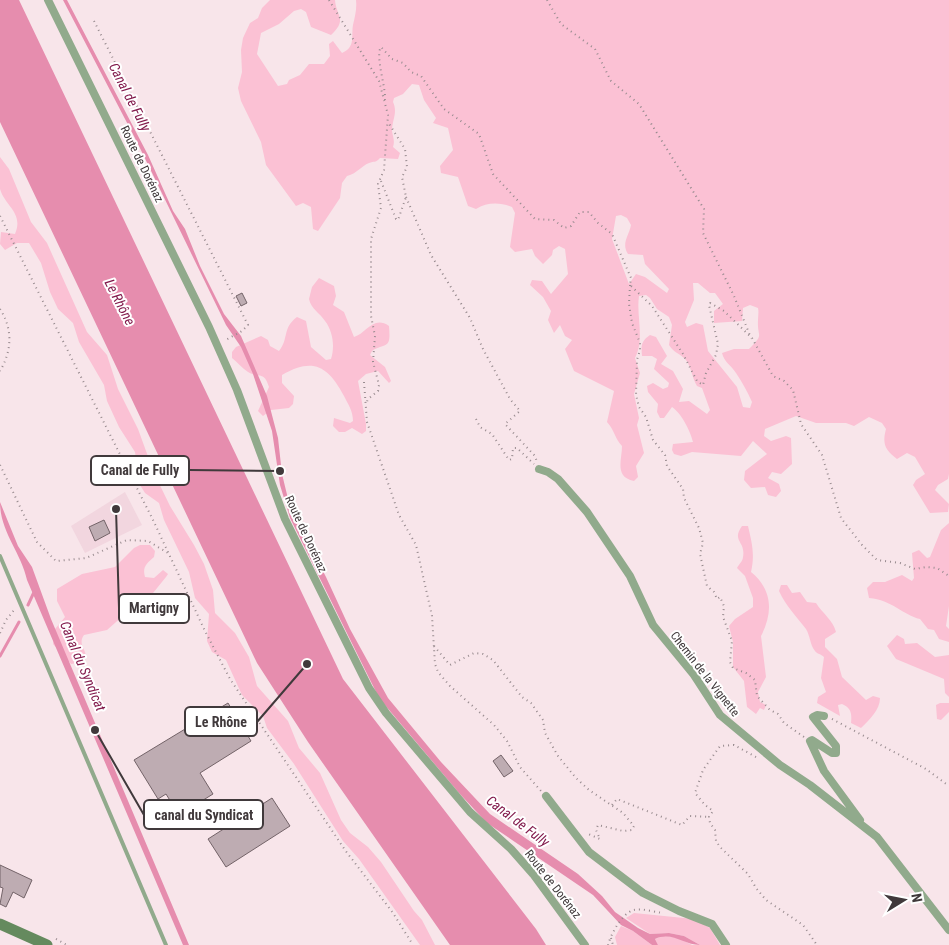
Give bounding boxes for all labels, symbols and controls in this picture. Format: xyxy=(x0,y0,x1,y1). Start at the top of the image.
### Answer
water label: Canal de Fully xyxy=(106,60,154,134)
street label: Route de Dorénaz xyxy=(117,123,167,205)
water label: Le Rhône xyxy=(102,276,138,328)
callout: Canal de Fully xyxy=(91,456,189,485)
text: Canal de Fully xyxy=(101,462,180,478)
street label: Route de Dorénaz xyxy=(282,493,330,575)
callout: Martigny xyxy=(119,594,189,623)
text: Martigny xyxy=(129,600,180,616)
water label: Canal du Syndicat xyxy=(57,619,110,714)
street label: Chemin de la Vignette xyxy=(668,629,743,719)
callout: Le Rhône xyxy=(185,707,257,736)
text: Le Rhône xyxy=(195,714,247,730)
water label: Canal de Fully xyxy=(483,792,553,850)
callout: canal du Syndicat xyxy=(144,800,263,829)
text: canal du Syndicat xyxy=(155,807,253,823)
street label: Route de Dorénaz xyxy=(522,847,584,921)
north arrow xyxy=(879,875,929,925)
text: N xyxy=(908,892,925,903)

